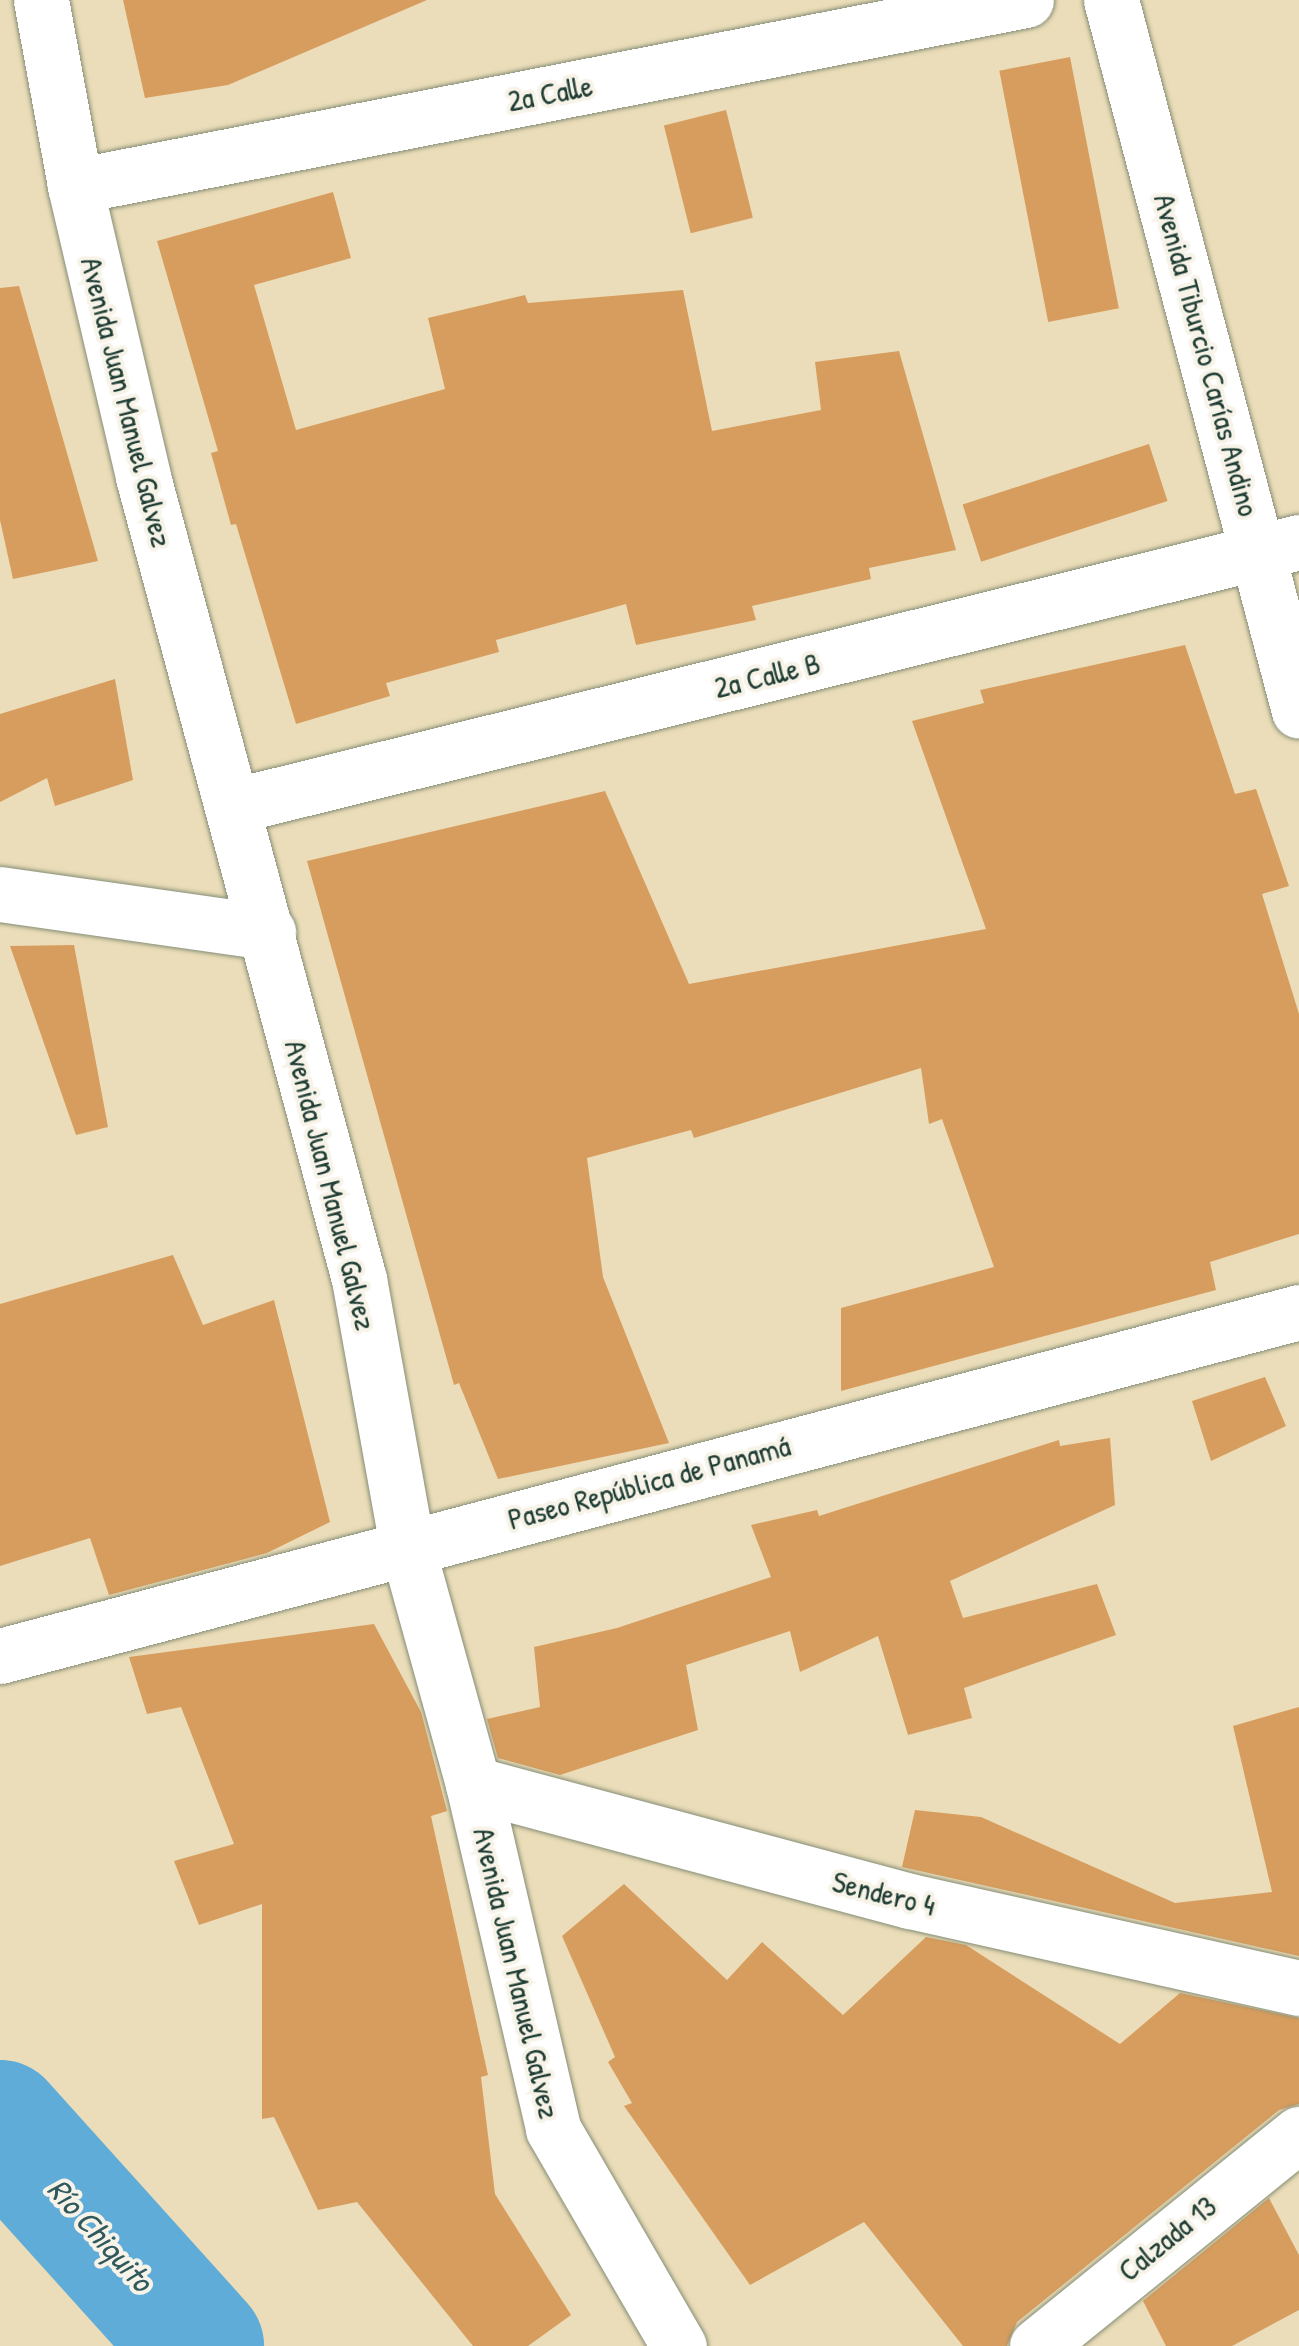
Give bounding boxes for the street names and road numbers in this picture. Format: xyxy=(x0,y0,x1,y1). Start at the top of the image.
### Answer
street label: 2a Calle xyxy=(504,67,596,119)
street label: Avenida Tiburcio Carías Andino xyxy=(1147,190,1267,520)
street label: Avenida Juan Manuel Galvez xyxy=(74,253,180,551)
street label: 2a Calle B xyxy=(710,644,824,706)
street label: Avenida Juan Manuel Galvez xyxy=(278,1036,384,1334)
street label: Paseo República de Panamá xyxy=(504,1427,794,1537)
street label: Avenida Juan Manuel Galvez xyxy=(466,1824,568,2122)
street label: Sendero 4 xyxy=(829,1863,939,1923)
street label: Calzada 13 xyxy=(1111,2188,1223,2288)

